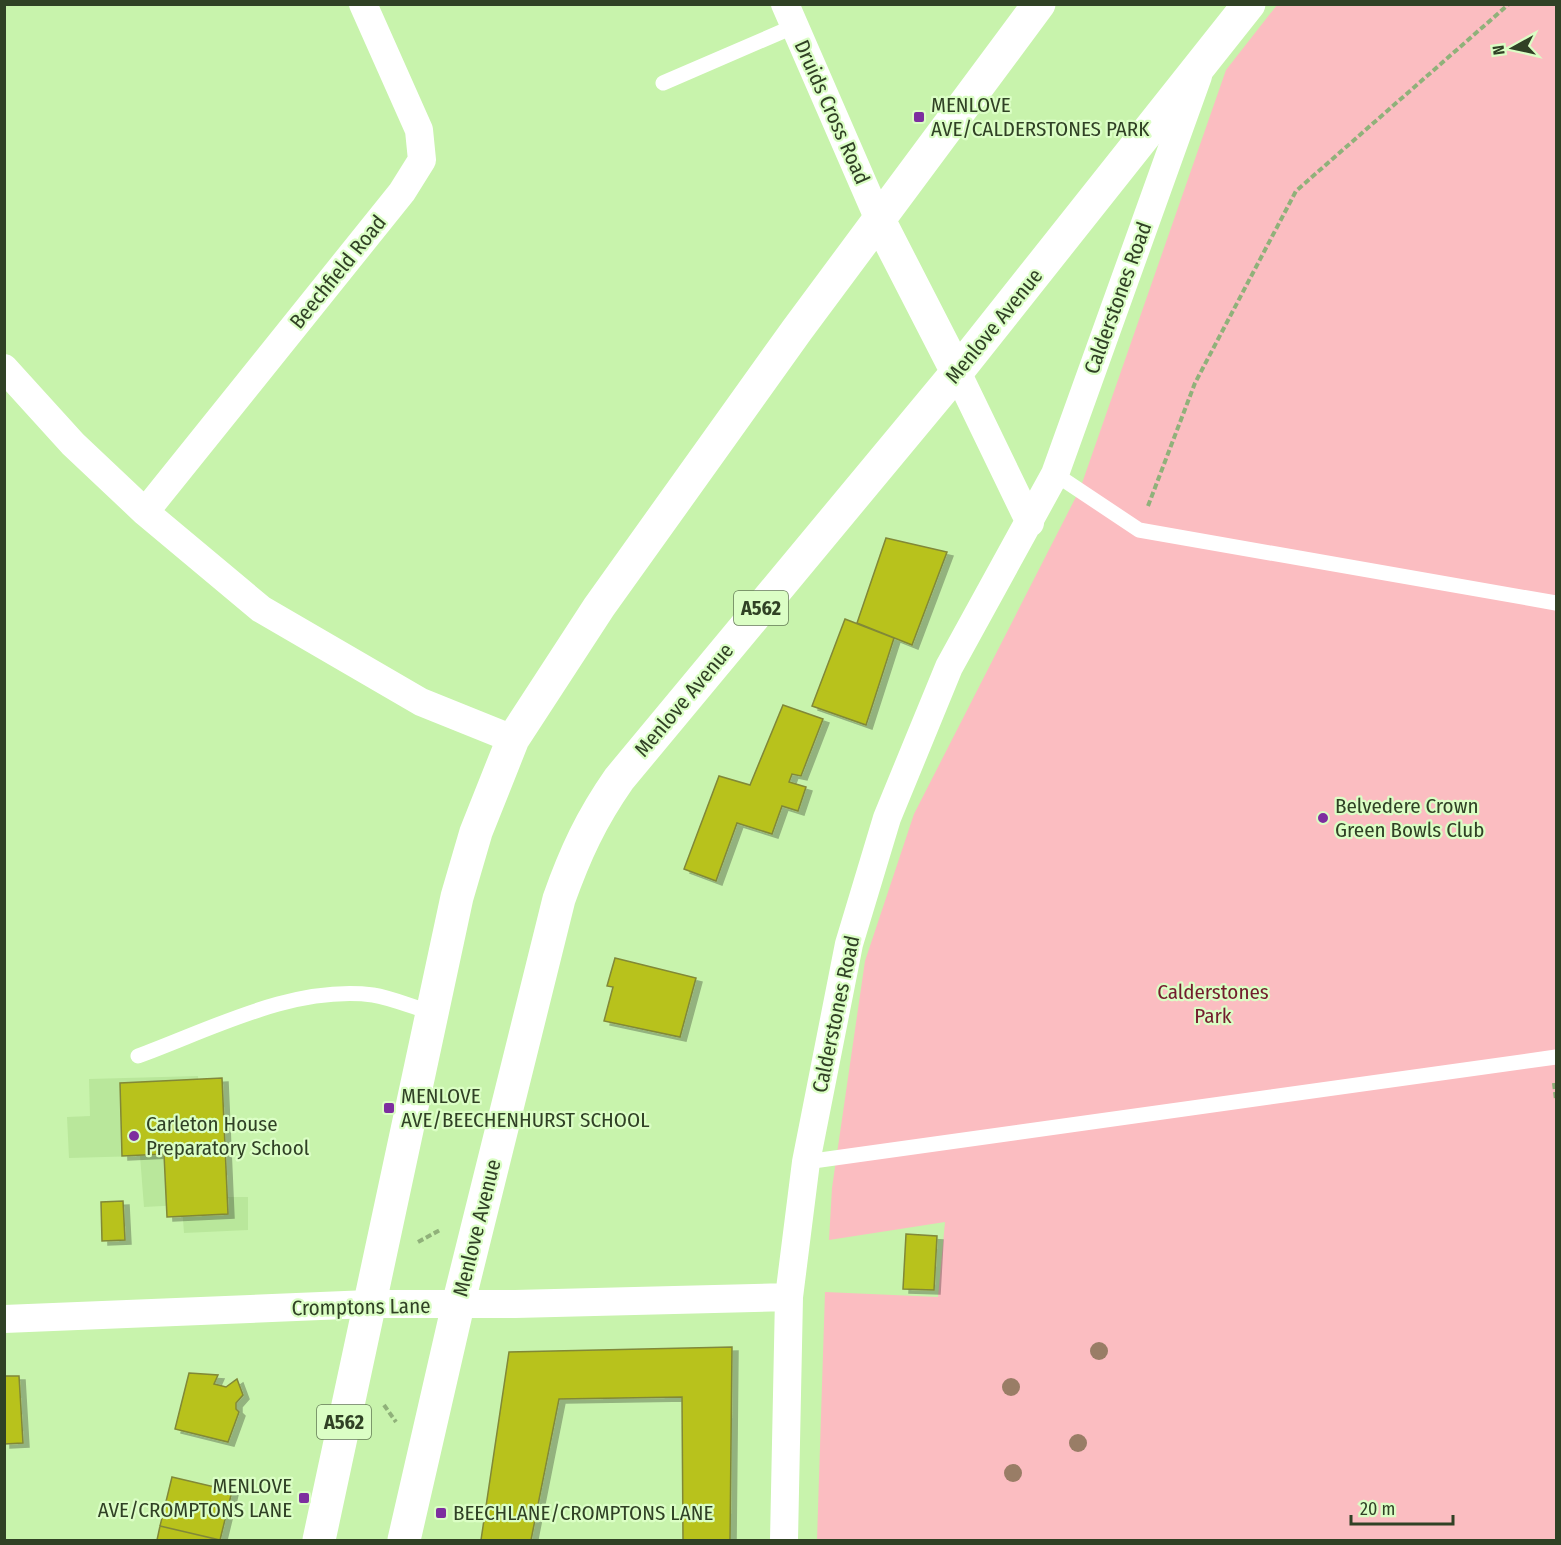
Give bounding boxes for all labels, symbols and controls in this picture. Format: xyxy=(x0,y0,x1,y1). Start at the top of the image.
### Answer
north arrow xyxy=(1483,18,1543,78)
street label: Druids Cross Road xyxy=(789,36,875,188)
text: N xyxy=(1489,44,1509,56)
place label: MENLOVE AVE/CALDERSTONES PARK xyxy=(931,92,1150,142)
marker: MENLOVE AVE/CALDERSTONES PARK xyxy=(912,110,926,124)
street label: Beechfield Road xyxy=(284,210,392,334)
street label: Calderstones Road xyxy=(1078,218,1158,378)
street label: Menlove Avenue xyxy=(940,263,1048,389)
road number: A562 xyxy=(734,591,788,625)
street label: Menlove Avenue xyxy=(629,638,739,762)
place label: Belvedere Crown Green Bowls Club xyxy=(1335,793,1484,843)
marker: Belvedere Crown Green Bowls Club xyxy=(1316,811,1330,825)
street label: Calderstones Road xyxy=(807,933,865,1095)
park label: Calderstones Park xyxy=(1157,979,1269,1029)
place label: MENLOVE AVE/BEECHENHURST SCHOOL xyxy=(401,1083,650,1133)
marker: MENLOVE AVE/BEECHENHURST SCHOOL xyxy=(382,1101,396,1115)
place label: Carleton House Preparatory School xyxy=(146,1111,310,1161)
marker: Carleton House Preparatory School xyxy=(127,1129,141,1143)
street label: Menlove Avenue xyxy=(447,1157,507,1299)
street label: Cromptons Lane xyxy=(291,1293,431,1321)
road number: A562 xyxy=(317,1405,371,1439)
place label: MENLOVE AVE/CROMPTONS LANE xyxy=(98,1473,292,1523)
scale bar xyxy=(1351,1488,1453,1526)
marker: MENLOVE AVE/CROMPTONS LANE xyxy=(297,1491,311,1505)
text: 20 m xyxy=(1360,1498,1395,1520)
place label: BEECHLANE/CROMPTONS LANE xyxy=(453,1500,713,1526)
marker: BEECHLANE/CROMPTONS LANE xyxy=(434,1506,448,1520)

